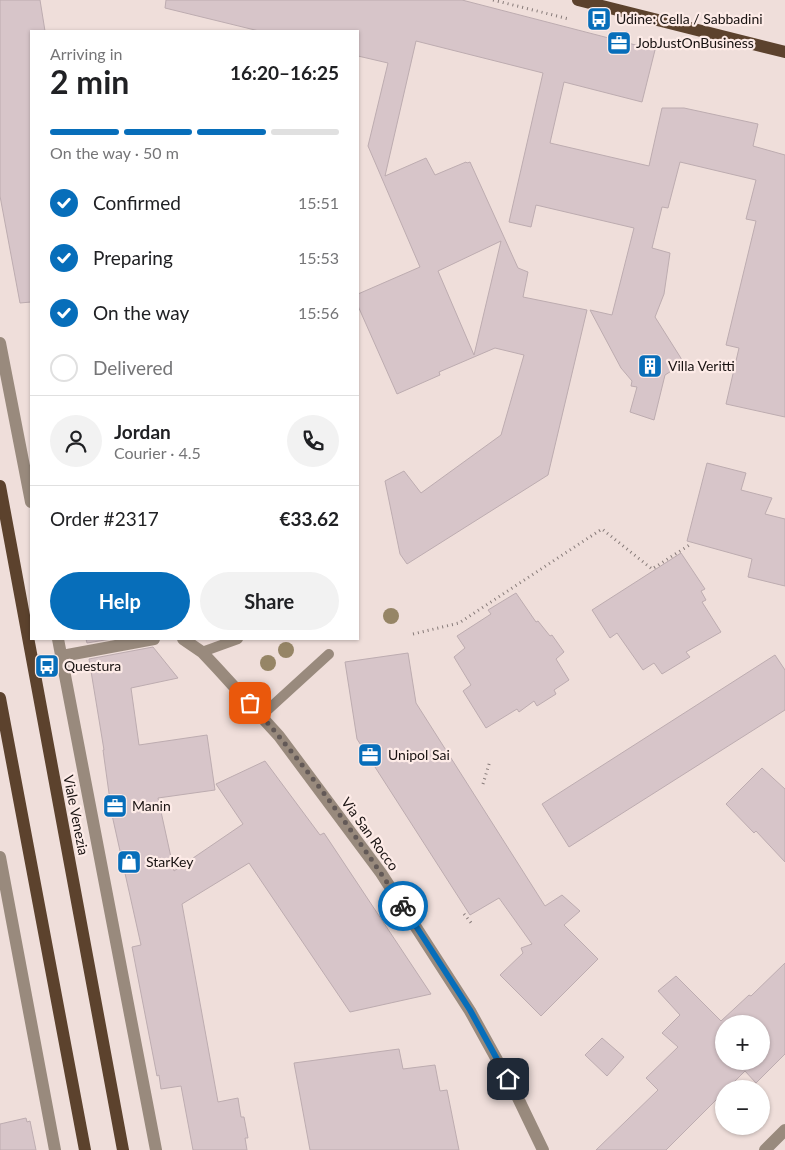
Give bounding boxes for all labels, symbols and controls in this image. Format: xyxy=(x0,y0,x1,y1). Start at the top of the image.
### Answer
bus stop icon: Udine: Cella / Sabbadini xyxy=(586,6,612,32)
place label: Udine: Cella / Sabbadini xyxy=(616,10,763,27)
office icon: JobJustOnBusiness xyxy=(606,30,632,56)
place label: JobJustOnBusiness xyxy=(636,34,754,51)
text: Arriving in xyxy=(50,44,123,63)
text: 16:20–16:25 xyxy=(230,61,339,84)
text: 2 min xyxy=(50,62,129,101)
text: On the way · 50 m xyxy=(50,143,179,162)
icon: check xyxy=(50,189,78,217)
text: Confirmed xyxy=(93,191,181,214)
text: 15:51 xyxy=(298,193,339,212)
icon: check xyxy=(50,244,78,272)
text: Preparing xyxy=(93,246,173,269)
text: 15:53 xyxy=(298,248,339,267)
icon: check xyxy=(50,299,78,327)
text: On the way xyxy=(93,301,189,324)
text: 15:56 xyxy=(298,303,339,322)
building icon: Villa Veritti xyxy=(637,353,663,379)
text: Delivered xyxy=(93,356,173,379)
place label: Villa Veritti xyxy=(668,357,735,374)
button: person xyxy=(50,415,102,467)
button: phone xyxy=(287,415,339,467)
text: Jordan xyxy=(114,420,171,443)
text: Courier · 4.5 xyxy=(114,443,201,462)
text: Order #2317 xyxy=(50,507,159,530)
text: €33.62 xyxy=(279,507,339,530)
button: Help xyxy=(50,572,190,630)
button: Share xyxy=(200,572,339,630)
bus stop icon: Questura xyxy=(34,653,60,679)
place label: Questura xyxy=(64,657,121,674)
pin xyxy=(229,682,271,724)
icon: bag xyxy=(236,689,264,717)
office icon: Unipol Sai xyxy=(357,742,383,768)
place label: Unipol Sai xyxy=(388,746,450,763)
street label: Viale Venezia xyxy=(60,773,93,856)
office icon: Manin xyxy=(102,793,128,819)
street label: Via San Rocco xyxy=(338,794,403,874)
place label: Manin xyxy=(132,797,171,814)
shop icon: StarKey xyxy=(116,849,142,875)
place label: StarKey xyxy=(146,853,194,870)
courier xyxy=(378,881,428,931)
icon: bike xyxy=(389,892,417,920)
map controls xyxy=(715,1015,770,1135)
button: + xyxy=(715,1015,770,1070)
pin xyxy=(487,1058,529,1100)
icon: home xyxy=(494,1065,522,1093)
button: − xyxy=(715,1080,770,1135)

